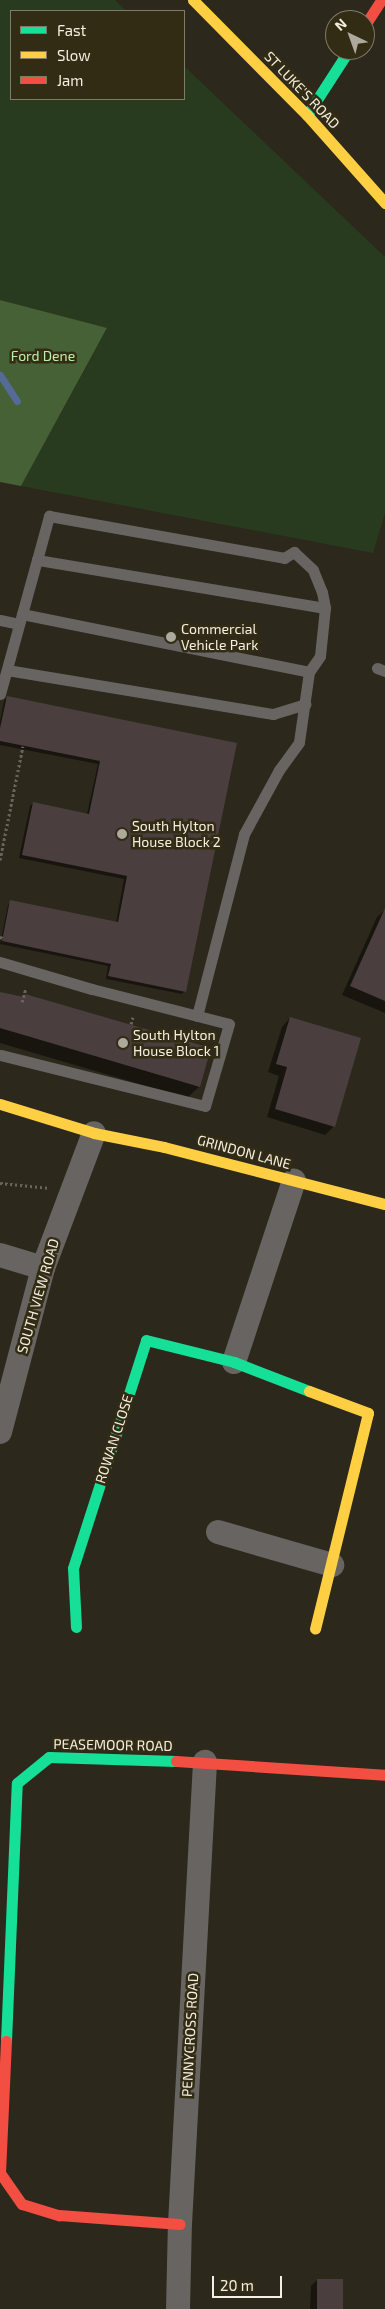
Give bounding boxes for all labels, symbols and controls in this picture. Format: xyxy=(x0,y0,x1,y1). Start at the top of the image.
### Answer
legend xyxy=(10,10,185,100)
north arrow xyxy=(325,10,375,60)
text: N xyxy=(331,15,350,34)
text: Fast xyxy=(57,21,86,39)
text: Slow xyxy=(57,46,91,64)
street label: ST LUKE'S ROAD xyxy=(261,48,343,132)
text: Jam xyxy=(57,71,83,89)
park label: Ford Dene xyxy=(11,348,75,364)
place label: Commercial Vehicle Park xyxy=(181,621,258,654)
marker: Commercial Vehicle Park xyxy=(165,631,177,643)
place label: South Hylton House Block 2 xyxy=(132,818,221,850)
marker: South Hylton House Block 2 xyxy=(116,828,128,840)
place label: South Hylton House Block 1 xyxy=(133,1027,219,1060)
marker: South Hylton House Block 1 xyxy=(117,1037,129,1049)
street label: GRINDON LANE xyxy=(195,1131,293,1173)
street label: SOUTH VIEW ROAD xyxy=(13,1236,63,1356)
street label: ROWAN CLOSE xyxy=(92,1392,136,1486)
street label: PEASEMOOR ROAD xyxy=(53,1736,173,1754)
street label: PENNYCROSS ROAD xyxy=(178,1972,202,2098)
scale bar xyxy=(215,2266,285,2298)
text: 20 m xyxy=(220,2276,254,2294)

